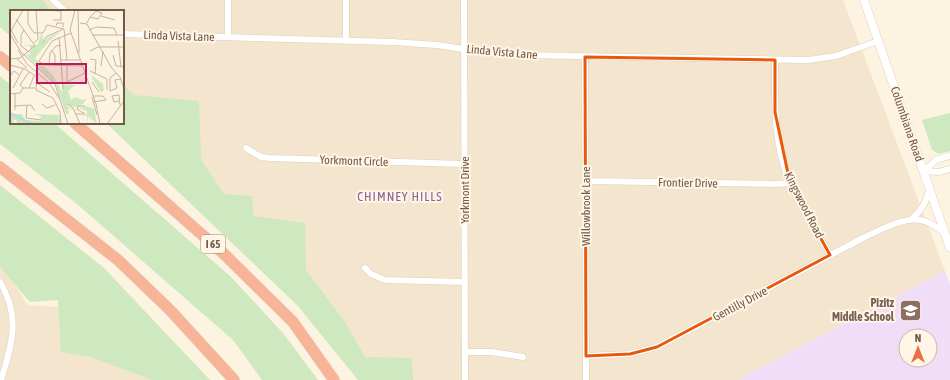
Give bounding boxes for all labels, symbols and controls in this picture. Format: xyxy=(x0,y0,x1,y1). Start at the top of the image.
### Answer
inset map xyxy=(10,10,124,124)
street label: Linda Vista Lane xyxy=(143,28,215,44)
street label: Linda Vista Lane xyxy=(466,42,538,62)
street label: Columbiana Road xyxy=(888,85,926,163)
street label: Yorkmont Circle xyxy=(319,153,389,169)
street label: Yorkmont Drive xyxy=(458,156,472,224)
street label: Willowbrook Lane xyxy=(579,166,593,246)
street label: Kingswood Road xyxy=(781,170,827,240)
street label: Frontier Drive xyxy=(658,175,718,191)
district label: CHIMNEY HILLS xyxy=(357,189,443,204)
road number: I 65 xyxy=(201,235,225,253)
street label: Gentilly Drive xyxy=(710,284,770,324)
place label: Pizitz Middle School xyxy=(832,296,895,324)
school or university icon: Pizitz Middle School xyxy=(897,297,923,323)
north arrow xyxy=(898,328,938,368)
text: N xyxy=(915,332,921,344)

